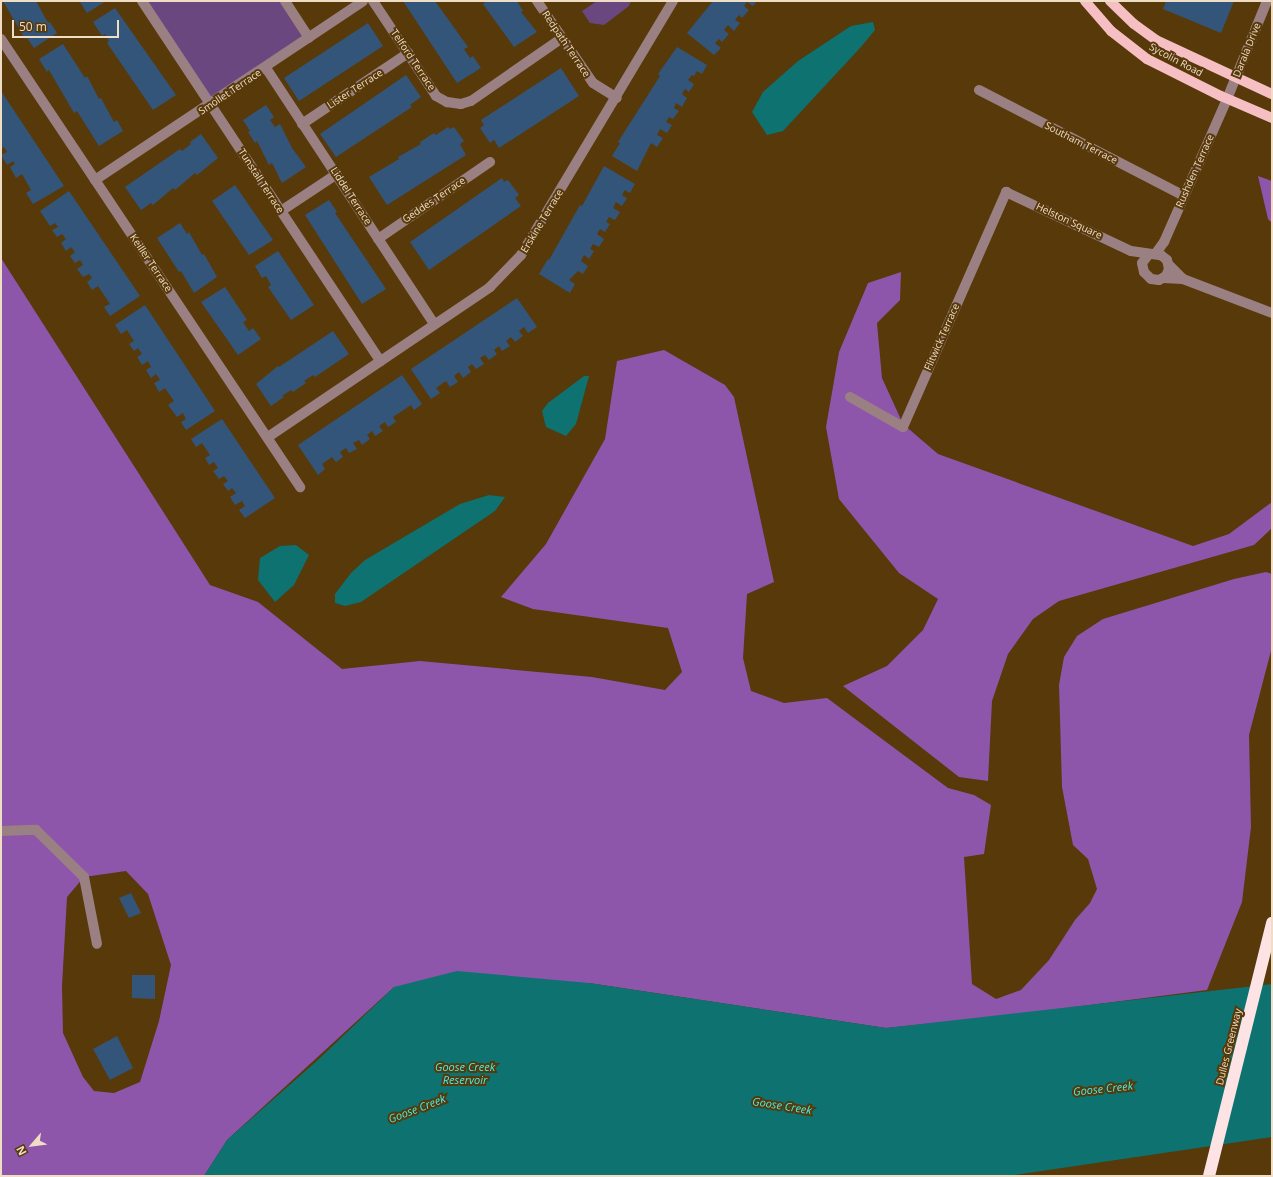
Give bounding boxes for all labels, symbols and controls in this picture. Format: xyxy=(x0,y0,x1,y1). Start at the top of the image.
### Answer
street label: Redpath Terrace xyxy=(539,9,593,79)
scale bar xyxy=(14,12,121,38)
text: 50 m xyxy=(19,18,47,35)
street label: Darala Drive xyxy=(1231,21,1263,79)
street label: Telford Terrace xyxy=(388,27,438,93)
street label: Sycolin Road xyxy=(1147,41,1205,79)
street label: Smollet Terrace xyxy=(196,67,264,117)
street label: Lister Terrace xyxy=(325,67,385,111)
street label: Southam Terrace xyxy=(1043,119,1119,167)
street label: Rushden Terrace xyxy=(1173,133,1217,209)
street label: Tunstall Terrace xyxy=(236,146,286,216)
street label: Liddel Terrace xyxy=(328,165,374,227)
street label: Geddes Terrace xyxy=(400,175,468,225)
street label: Erskine Terrace xyxy=(518,187,566,255)
street label: Helston Square xyxy=(1034,200,1104,242)
street label: Keiller Terrace xyxy=(127,232,175,294)
street label: Flitwick Terrace xyxy=(922,302,962,372)
street label: Dulles Greenway xyxy=(1214,1007,1244,1087)
water label: Goose Creek Reservoir xyxy=(435,1061,495,1087)
water label: Goose Creek xyxy=(1072,1079,1134,1099)
water label: Goose Creek xyxy=(387,1092,447,1126)
water label: Goose Creek xyxy=(751,1095,813,1117)
north arrow xyxy=(12,1125,52,1165)
text: N xyxy=(12,1143,30,1158)

